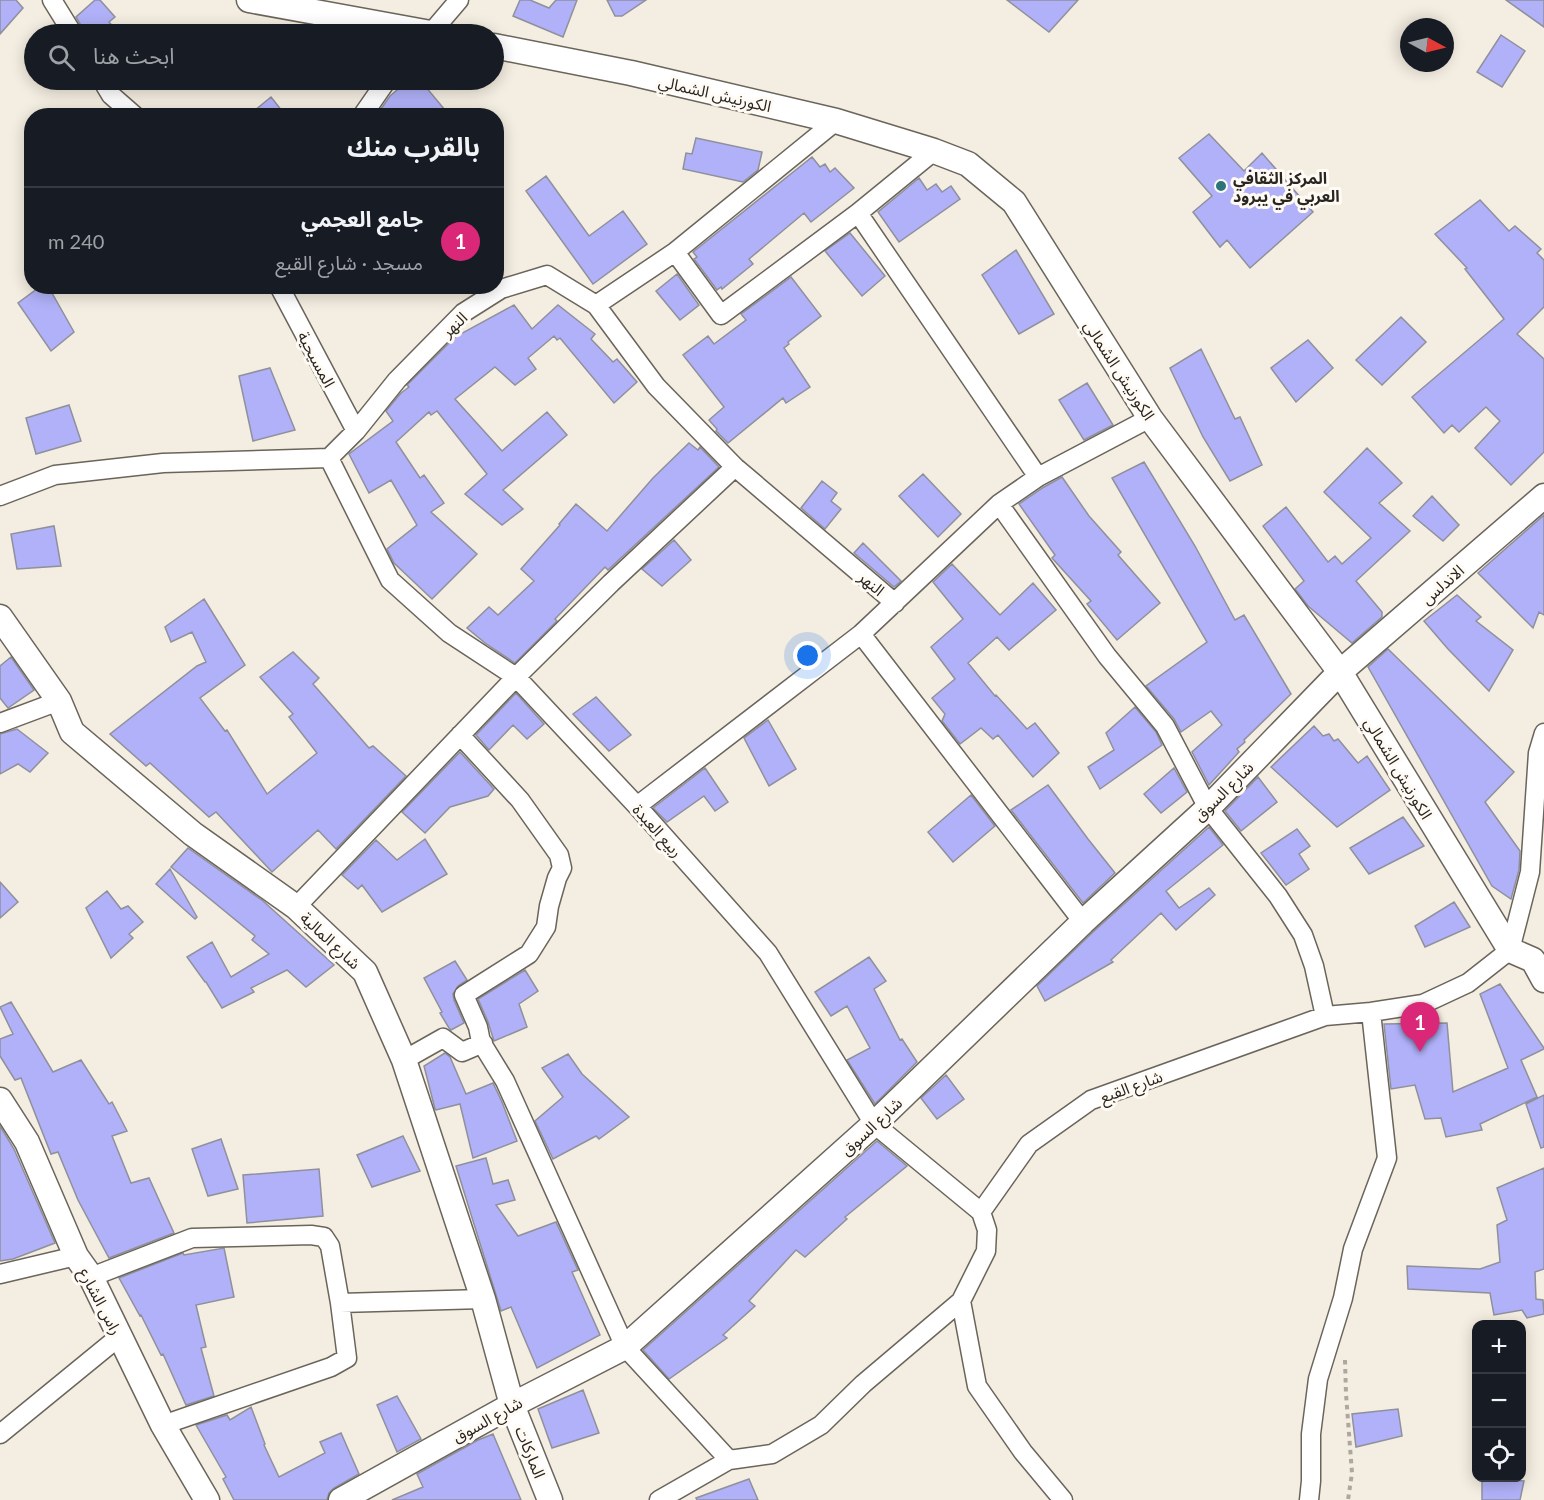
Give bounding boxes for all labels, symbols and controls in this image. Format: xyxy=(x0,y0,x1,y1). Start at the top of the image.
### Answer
north arrow xyxy=(1400,18,1454,72)
search box xyxy=(24,24,504,90)
icon: search xyxy=(45,41,78,74)
text: ابحث هنا xyxy=(93,42,174,69)
street label: الكورنيش الشمالي xyxy=(656,71,773,119)
text: بالقرب منك xyxy=(347,130,480,162)
place label: المركز الثقافي العربي في يبرود xyxy=(1233,168,1340,209)
marker: المركز الثقافي العربي في يبرود xyxy=(1214,179,1228,193)
text: جامع العجمي xyxy=(301,205,423,232)
text: 240 m xyxy=(48,229,104,253)
text: 1 xyxy=(455,229,466,253)
text: مسجد · شارع القبع xyxy=(275,250,423,274)
street label: النهر xyxy=(437,308,471,342)
street label: الكورنيش الشمالي xyxy=(1078,317,1159,425)
street label: المسيحية xyxy=(294,328,340,390)
street label: الاندلس xyxy=(1417,560,1468,608)
street label: النهر xyxy=(854,566,889,600)
your location xyxy=(793,641,822,670)
street label: الكورنيش الشمالي xyxy=(1358,714,1437,824)
street label: شارع السوق xyxy=(1189,757,1260,828)
street label: ربيع العبدة xyxy=(626,799,687,863)
street label: شارع المالية xyxy=(294,907,365,975)
pin: 1 xyxy=(1400,1002,1440,1052)
street label: شارع القبع xyxy=(1097,1066,1166,1110)
street label: شارع السوق xyxy=(836,1093,908,1162)
street label: راس الشارع xyxy=(72,1264,127,1340)
map controls xyxy=(1472,1320,1526,1482)
button: + xyxy=(1472,1320,1526,1374)
button: − xyxy=(1472,1374,1526,1428)
street label: شارع السوق xyxy=(449,1392,527,1449)
street label: الماركات xyxy=(511,1423,550,1481)
button: locate xyxy=(1472,1428,1526,1482)

